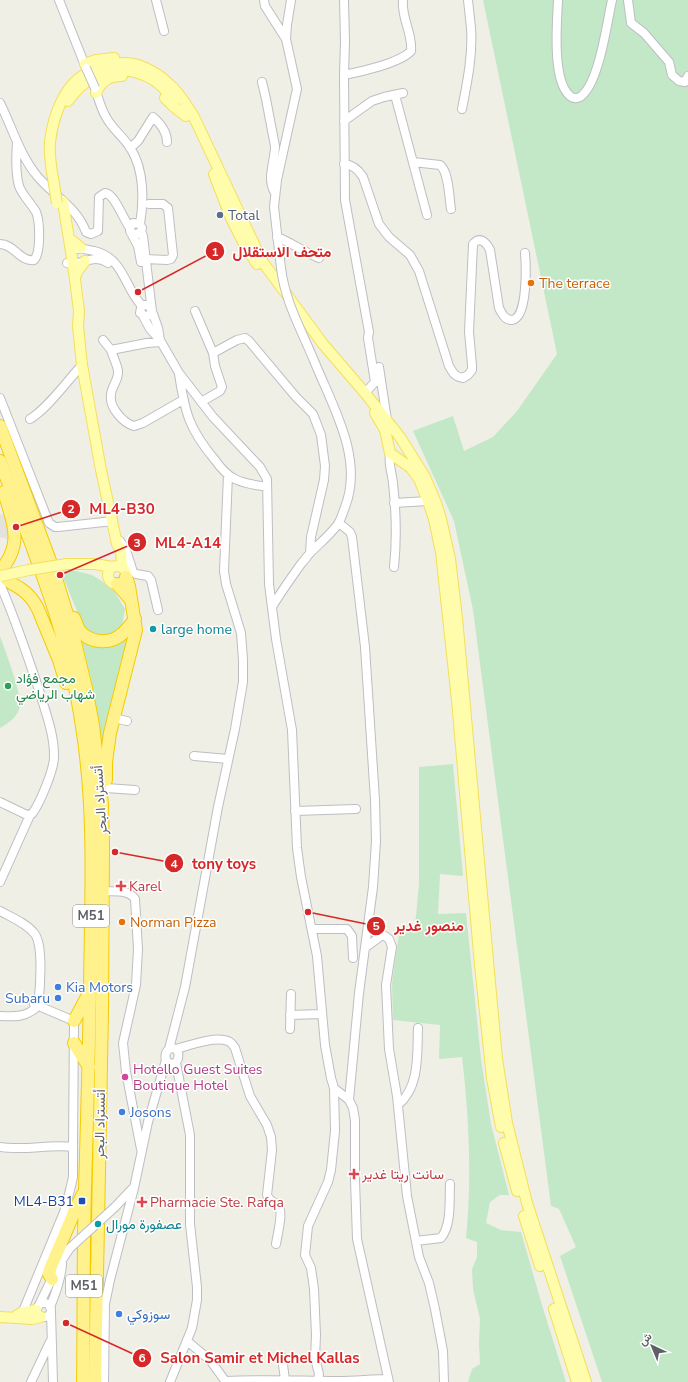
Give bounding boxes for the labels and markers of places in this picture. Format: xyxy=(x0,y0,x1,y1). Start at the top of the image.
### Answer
place label: Total xyxy=(228,206,260,225)
marker: Total xyxy=(215,210,225,220)
callout: متحف الاستقلال xyxy=(205,238,340,265)
place label: The terrace xyxy=(539,274,610,293)
marker: The terrace xyxy=(526,278,536,288)
callout: ML4-B30 xyxy=(61,495,163,522)
callout: ML4-A14 xyxy=(127,529,229,556)
place label: large home xyxy=(161,620,232,639)
marker: large home xyxy=(148,624,158,634)
place label: مجمع فؤاد شهاب الرياضي xyxy=(16,669,95,706)
marker: مجمع فؤاد شهاب الرياضي xyxy=(3,681,13,691)
callout: tony toys xyxy=(164,850,264,877)
place label: Karel xyxy=(129,877,163,896)
marker: Karel xyxy=(116,881,126,891)
callout: منصور غدير xyxy=(366,912,472,939)
place label: Norman Pizza xyxy=(130,913,217,932)
marker: Norman Pizza xyxy=(117,917,127,927)
place label: Kia Motors xyxy=(66,978,133,997)
marker: Kia Motors xyxy=(53,982,63,992)
place label: Subaru xyxy=(5,989,50,1008)
marker: Subaru xyxy=(53,993,63,1003)
place label: Hotello Guest Suites Boutique Hotel xyxy=(133,1060,263,1095)
marker: Hotello Guest Suites Boutique Hotel xyxy=(120,1072,130,1082)
place label: Josons xyxy=(129,1103,172,1122)
marker: Josons xyxy=(117,1107,127,1117)
place label: سانت ريتا غدير xyxy=(361,1165,444,1184)
marker: سانت ريتا غدير xyxy=(349,1169,359,1179)
place label: ML4-B31 xyxy=(14,1192,74,1211)
place label: Pharmacie Ste. Rafqa xyxy=(150,1193,284,1212)
marker: ML4-B31 xyxy=(77,1196,87,1206)
marker: Pharmacie Ste. Rafqa xyxy=(137,1197,147,1207)
place label: عصفورة مورال xyxy=(106,1215,182,1234)
marker: عصفورة مورال xyxy=(93,1219,103,1229)
place label: سوزوكي xyxy=(127,1305,170,1326)
marker: سوزوكي xyxy=(114,1309,124,1319)
callout: Salon Samir et Michel Kallas xyxy=(132,1344,368,1371)

